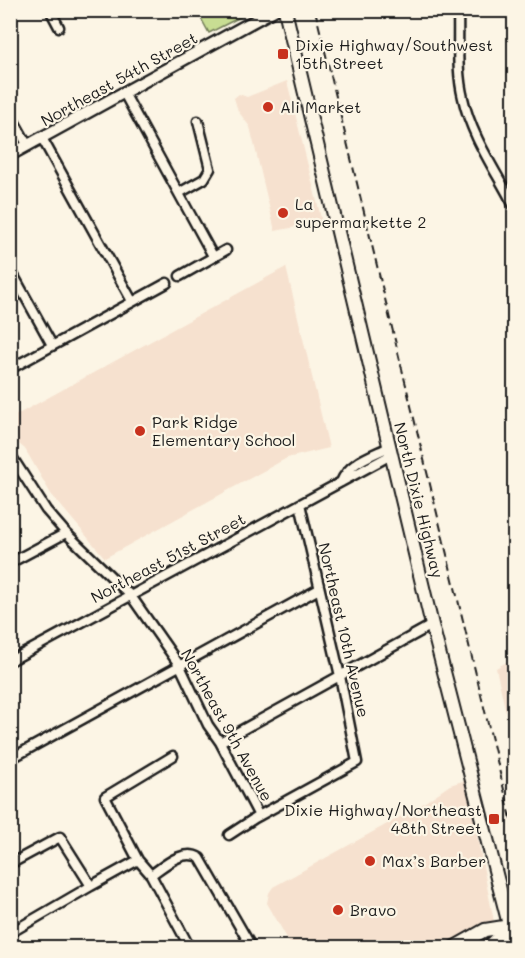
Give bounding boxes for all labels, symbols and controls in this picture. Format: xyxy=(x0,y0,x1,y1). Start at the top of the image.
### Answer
street label: Northeast 54th Street xyxy=(37,27,201,130)
place label: Dixie Highway/Southwest 15th Street xyxy=(295,34,493,73)
marker: Dixie Highway/Southwest 15th Street xyxy=(276,47,290,61)
place label: Ali Market xyxy=(280,96,361,117)
marker: Ali Market xyxy=(261,100,275,114)
place label: La supermarkette 2 xyxy=(295,193,427,232)
marker: La supermarkette 2 xyxy=(276,206,290,220)
place label: Park Ridge Elementary School xyxy=(152,411,296,450)
street label: North Dixie Highway xyxy=(390,420,449,580)
marker: Park Ridge Elementary School xyxy=(133,424,147,438)
street label: Northeast 51st Street xyxy=(87,508,249,607)
street label: Northeast 10th Avenue xyxy=(314,540,375,719)
street label: Northeast 9th Avenue xyxy=(177,645,278,805)
place label: Dixie Highway/Northeast 48th Street xyxy=(284,799,482,838)
marker: Dixie Highway/Northeast 48th Street xyxy=(487,812,501,826)
place label: Max’s Barber xyxy=(382,850,486,871)
marker: Max’s Barber xyxy=(363,854,377,868)
place label: Bravo xyxy=(350,899,396,920)
marker: Bravo xyxy=(331,903,345,917)

